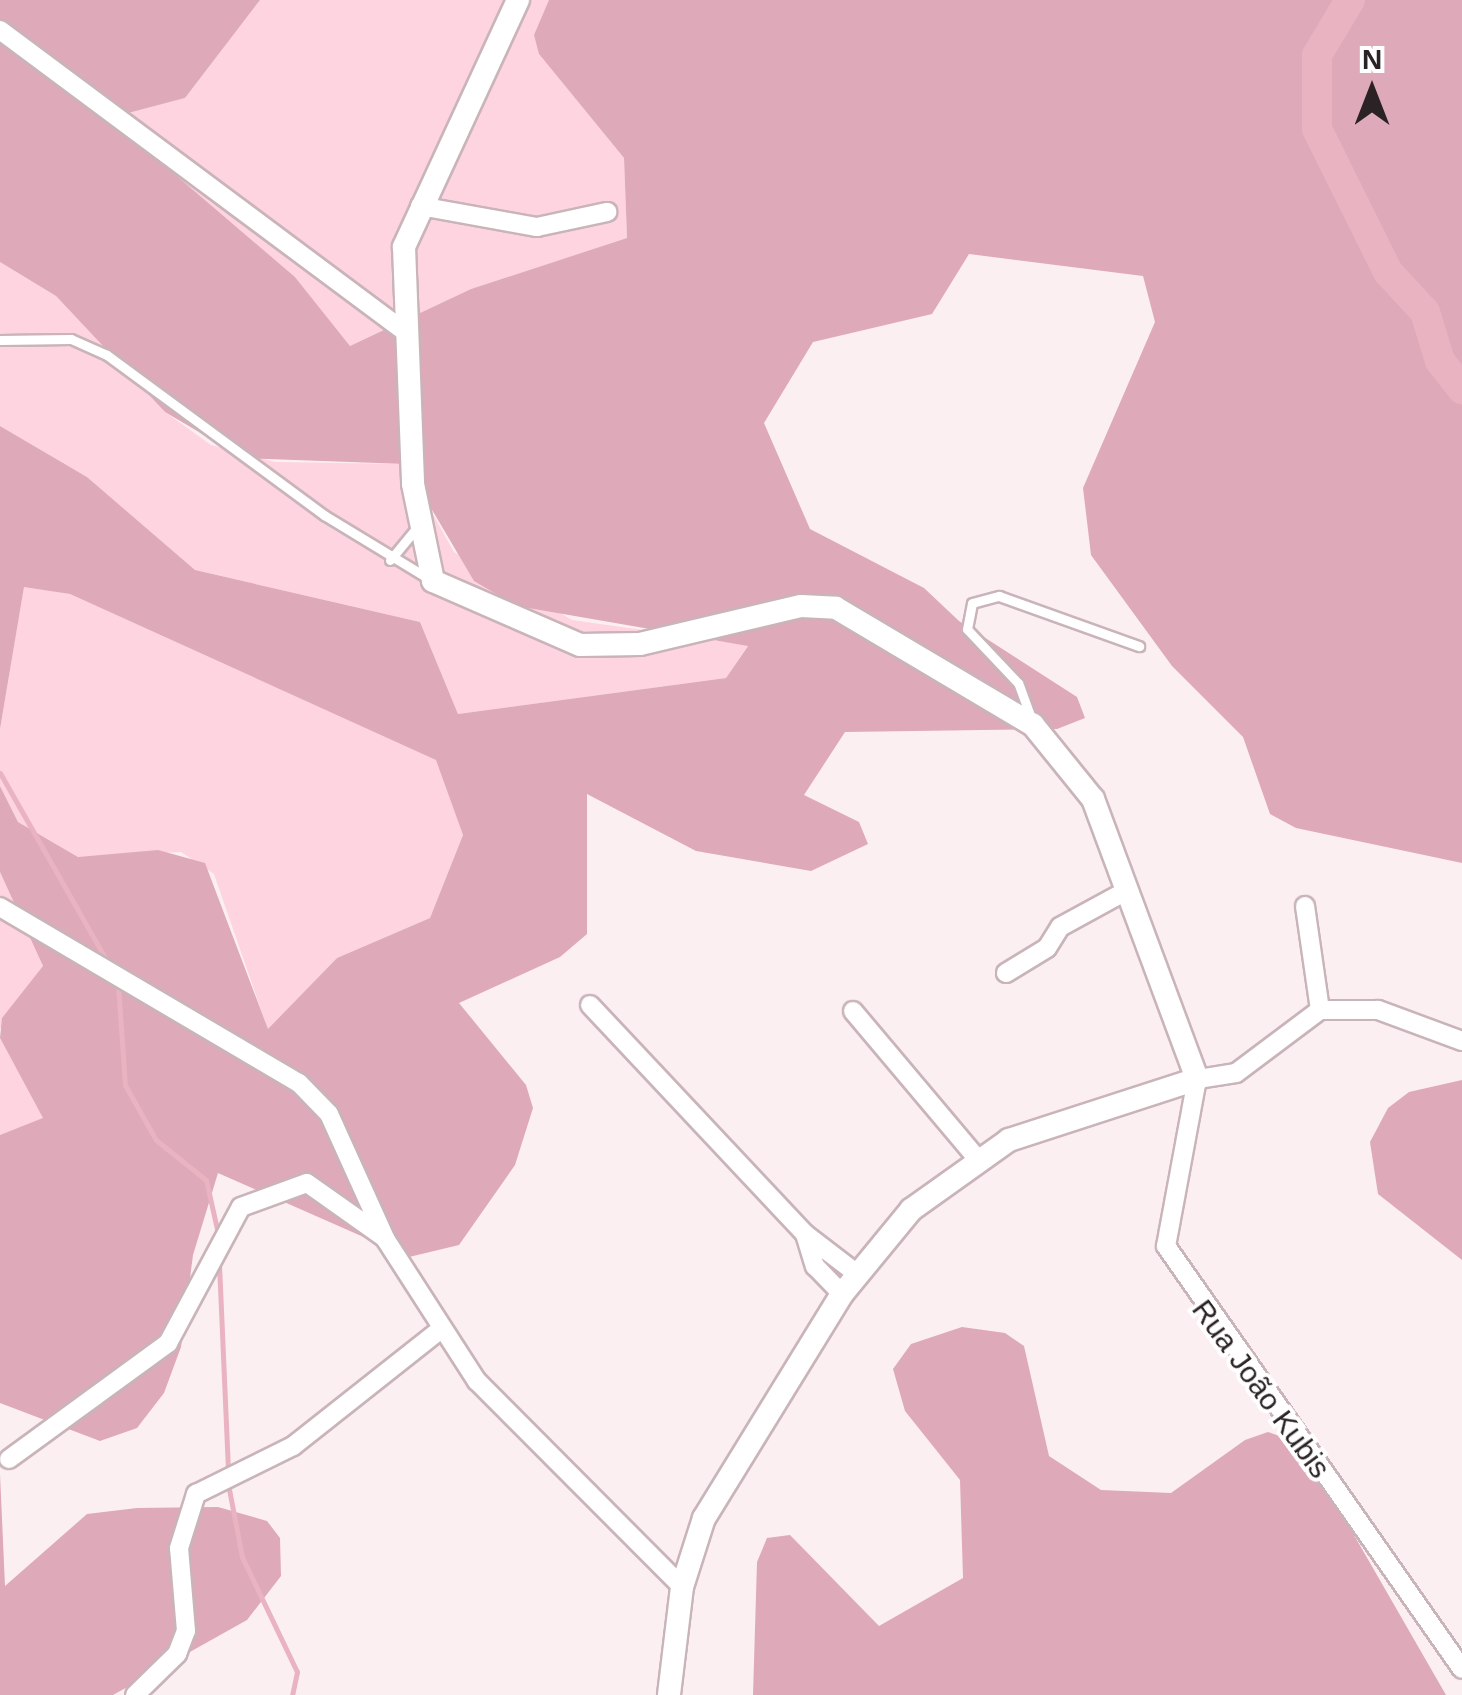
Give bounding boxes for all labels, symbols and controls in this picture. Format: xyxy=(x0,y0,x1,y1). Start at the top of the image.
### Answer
north arrow xyxy=(1322,40,1422,140)
text: N xyxy=(1362,44,1382,75)
street label: Rua João Kubis xyxy=(1184,1293,1338,1485)

